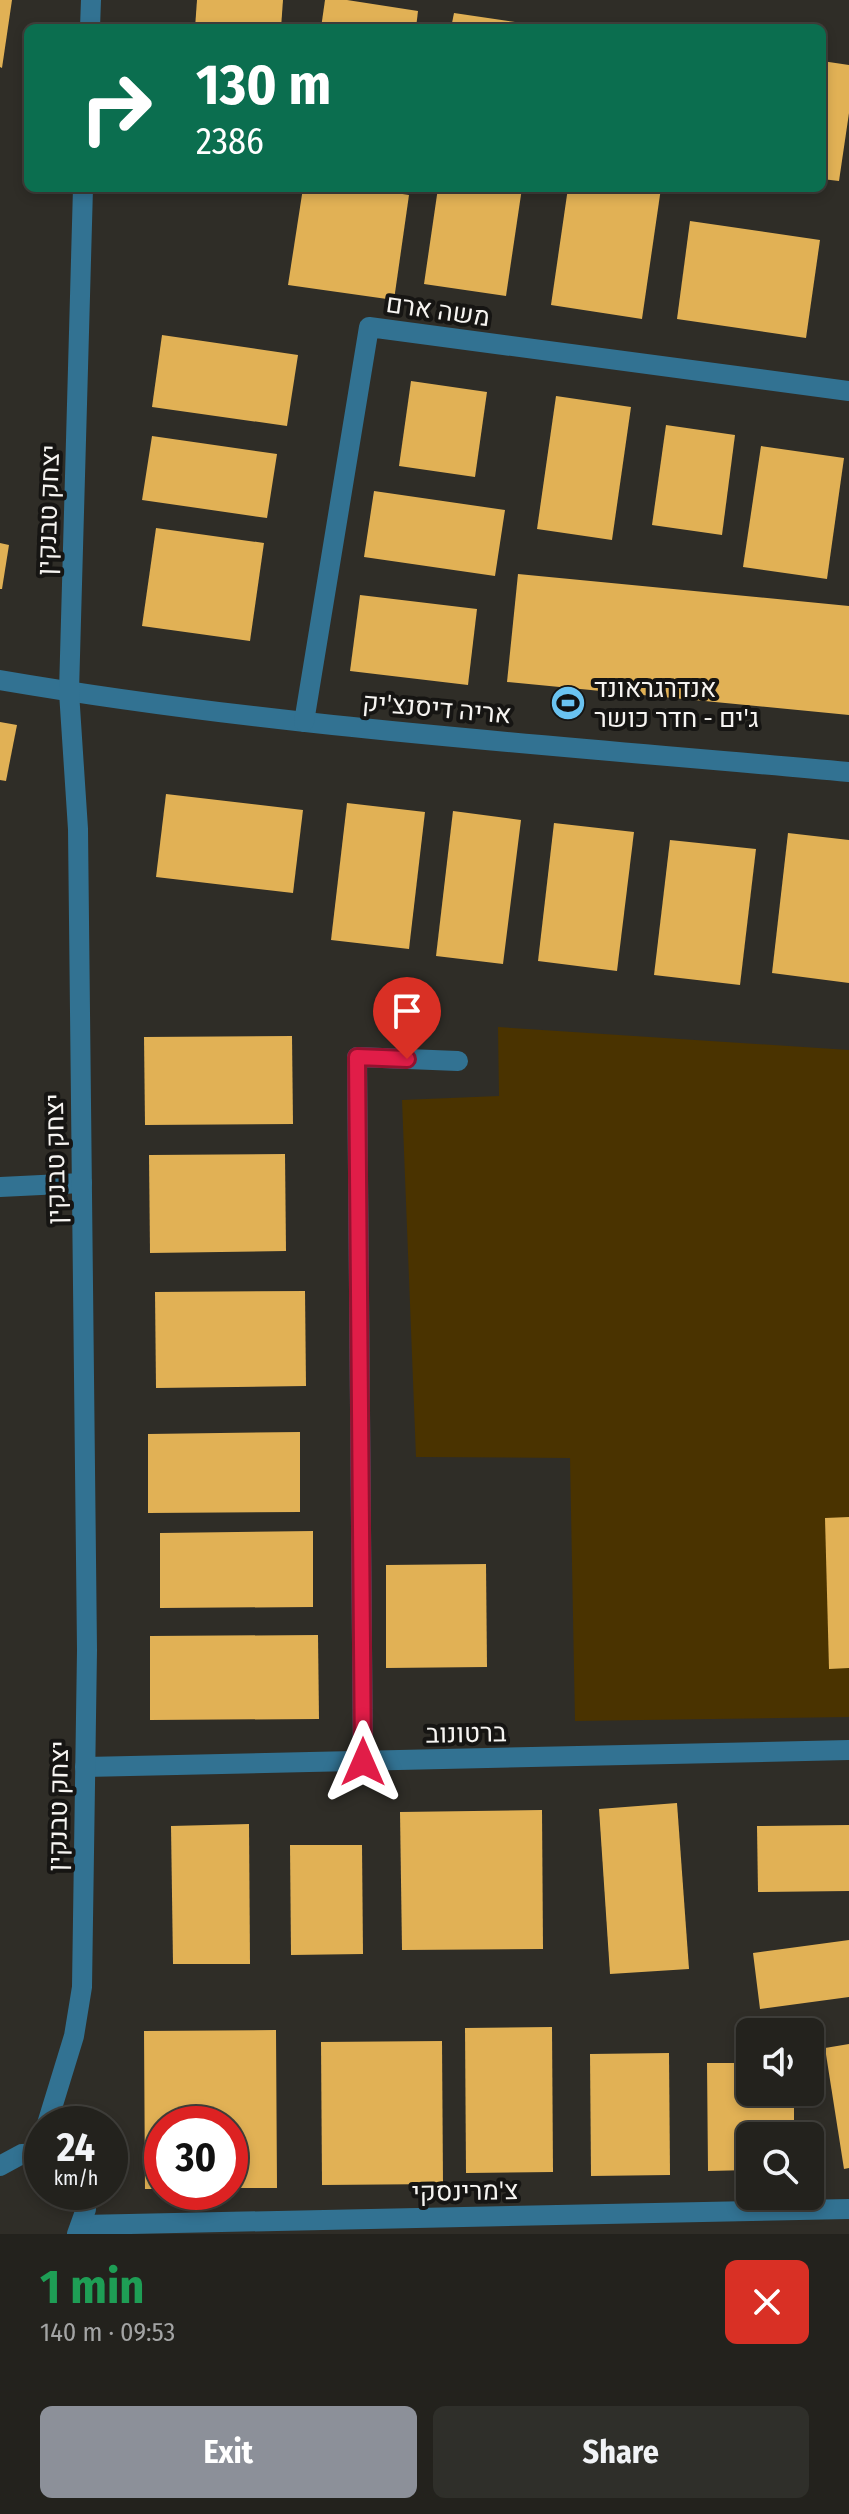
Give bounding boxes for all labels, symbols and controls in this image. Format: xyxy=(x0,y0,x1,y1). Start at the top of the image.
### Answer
text: 130 m xyxy=(196,52,331,119)
icon: right xyxy=(64,56,168,160)
text: 2386 xyxy=(196,120,264,164)
street label: משה ארם xyxy=(384,288,492,333)
street label: יצחק טבנקין xyxy=(31,444,66,576)
place label: אנדרגראונד ג'ים - חדר כושר xyxy=(594,673,759,734)
sports icon: אנדרגראונד ג'ים - חדר כושר xyxy=(549,684,587,722)
street label: אריה דיסנצ'יק xyxy=(361,687,513,730)
pin xyxy=(373,977,441,1059)
icon: arrive xyxy=(385,989,429,1033)
street label: יצחק טבנקין xyxy=(39,1093,72,1225)
street label: ברטונוב xyxy=(425,1717,507,1750)
position arrow xyxy=(321,1720,405,1804)
street label: יצחק טבנקין xyxy=(42,1740,75,1872)
map controls xyxy=(736,2018,824,2210)
button: sound xyxy=(736,2018,824,2106)
speed limit sign: 30 xyxy=(144,2106,248,2210)
button: search xyxy=(736,2122,824,2210)
text: 24 xyxy=(57,2124,95,2172)
text: km/h xyxy=(54,2166,98,2190)
street label: צ'מרינסקי xyxy=(411,2175,519,2208)
text: 1 min xyxy=(40,2258,145,2316)
button: close xyxy=(725,2260,809,2344)
text: 140 m · 09:53 xyxy=(40,2317,175,2348)
button: Exit xyxy=(40,2406,417,2498)
button: Share xyxy=(433,2406,809,2498)

